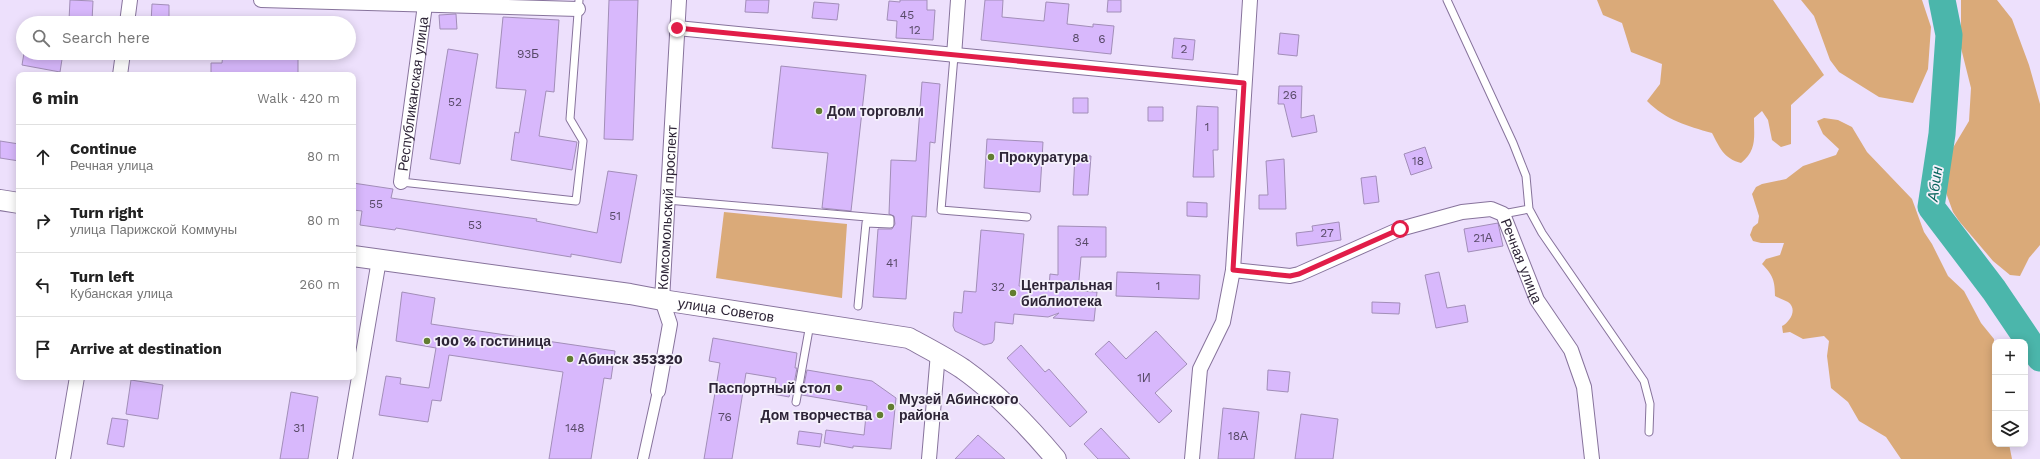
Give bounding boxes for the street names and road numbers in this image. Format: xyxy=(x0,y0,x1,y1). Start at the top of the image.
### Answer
street label: Республиканская улица xyxy=(395,15,431,172)
street label: Комсомольский проспект xyxy=(655,124,680,290)
street label: Речная улица xyxy=(1498,216,1546,306)
street label: улица Советов xyxy=(677,295,775,325)

